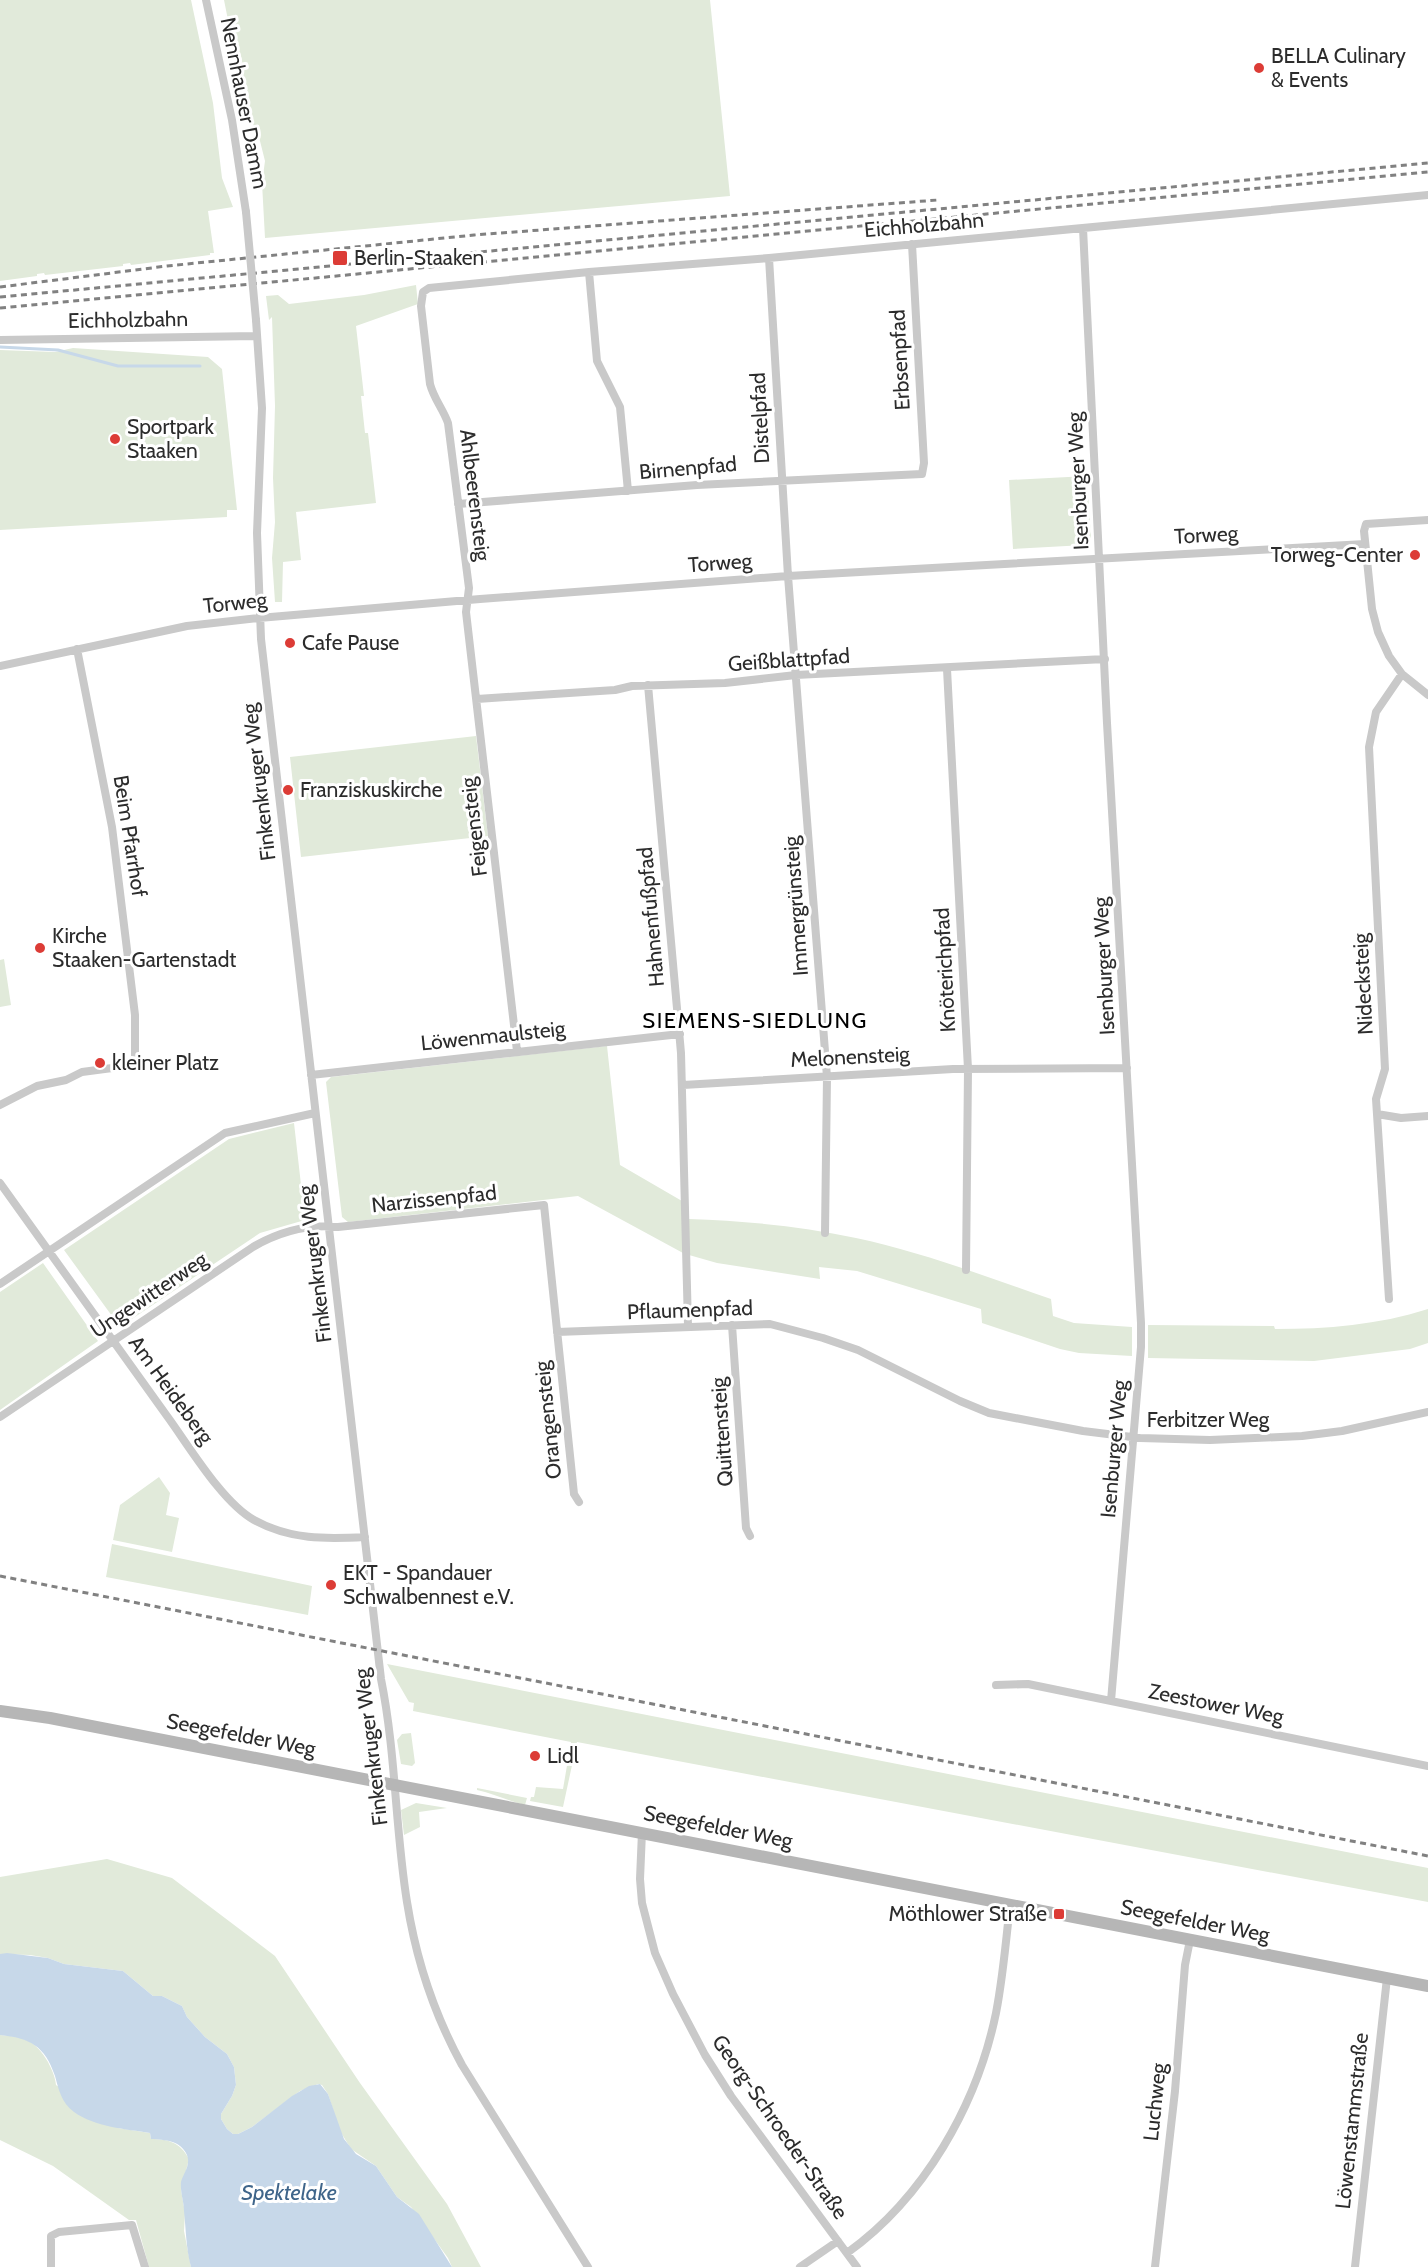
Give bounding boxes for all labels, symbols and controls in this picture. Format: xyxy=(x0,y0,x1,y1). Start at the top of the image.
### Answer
street label: Nennhauser Damm xyxy=(216,15,273,191)
place label: BELLA Culinary & Events xyxy=(1271,43,1406,92)
marker: BELLA Culinary & Events xyxy=(1252,61,1266,75)
street label: Eichholzbahn xyxy=(863,207,985,242)
place label: Berlin-Staaken xyxy=(354,245,484,270)
marker: Berlin-Staaken xyxy=(331,249,349,267)
street label: Eichholzbahn xyxy=(68,306,188,333)
street label: Erbsenpfad xyxy=(884,309,915,411)
street label: Distelpfad xyxy=(745,372,774,464)
street label: Isenburger Weg xyxy=(1061,411,1094,551)
place label: Sportpark Staaken xyxy=(127,414,215,463)
street label: Ahlbeerensteig xyxy=(455,428,496,563)
marker: Sportpark Staaken xyxy=(108,432,122,446)
street label: Birnenpfad xyxy=(638,451,738,484)
street label: Torweg xyxy=(1173,520,1239,549)
place label: Torweg-Center xyxy=(1271,542,1403,567)
street label: Torweg xyxy=(687,548,753,577)
marker: Torweg-Center xyxy=(1408,548,1422,562)
street label: Torweg xyxy=(202,587,269,618)
place label: Cafe Pause xyxy=(302,630,400,655)
marker: Cafe Pause xyxy=(283,636,297,650)
street label: Geißblattpfad xyxy=(727,643,851,676)
street label: Finkenkruger Weg xyxy=(236,701,281,862)
street label: Beim Pfarrhof xyxy=(109,773,152,899)
street label: Feigensteig xyxy=(455,776,492,878)
place label: Franziskuskirche xyxy=(300,777,443,802)
marker: Franziskuskirche xyxy=(281,783,295,797)
street label: Immergrünsteig xyxy=(778,835,813,977)
street label: Hahnenfußpfad xyxy=(632,846,669,988)
street label: Isenburger Weg xyxy=(1087,896,1120,1036)
street label: Knöterichpfad xyxy=(929,907,960,1033)
place label: Kirche Staaken-Gartenstadt xyxy=(52,923,236,972)
street label: Nidecksteig xyxy=(1347,932,1378,1035)
marker: Kirche Staaken-Gartenstadt xyxy=(33,941,47,955)
district label: SIEMENS-SIEDLUNG xyxy=(642,1007,868,1034)
street label: Löwenmaulsteig xyxy=(419,1015,567,1056)
street label: Melonensteig xyxy=(790,1041,911,1072)
place label: kleiner Platz xyxy=(112,1050,219,1075)
marker: kleiner Platz xyxy=(93,1056,107,1070)
street label: Narzissenpfad xyxy=(370,1180,498,1218)
street label: Finkenkruger Weg xyxy=(292,1183,337,1344)
street label: Ungewitterweg xyxy=(86,1246,212,1343)
street label: Pflaumenpfad xyxy=(627,1295,753,1324)
street label: Am Heideberg xyxy=(124,1331,219,1449)
street label: Orangensteig xyxy=(529,1359,566,1480)
street label: Quittensteig xyxy=(705,1376,738,1487)
street label: Isenburger Weg xyxy=(1095,1378,1132,1519)
street label: Ferbitzer Weg xyxy=(1147,1407,1270,1432)
place label: EKT - Spandauer Schwalbennest e.V. xyxy=(343,1560,514,1609)
marker: EKT - Spandauer Schwalbennest e.V. xyxy=(324,1578,338,1592)
street label: Finkenkruger Weg xyxy=(348,1666,393,1827)
street label: Zeestower Weg xyxy=(1146,1678,1286,1729)
street label: Seegefelder Weg xyxy=(164,1708,318,1761)
place label: Lidl xyxy=(547,1743,579,1768)
marker: Lidl xyxy=(528,1749,542,1763)
street label: Seegefelder Weg xyxy=(641,1800,795,1853)
street label: Seegefelder Weg xyxy=(1118,1894,1272,1947)
place label: Möthlower Straße xyxy=(888,1901,1047,1926)
marker: Möthlower Straße xyxy=(1052,1907,1066,1921)
street label: Georg-Schroeder-Straße xyxy=(707,2030,854,2224)
street label: Löwenstammstraße xyxy=(1330,2031,1373,2210)
street label: Luchweg xyxy=(1138,2061,1171,2142)
water label: Spektelake xyxy=(241,2179,337,2206)

